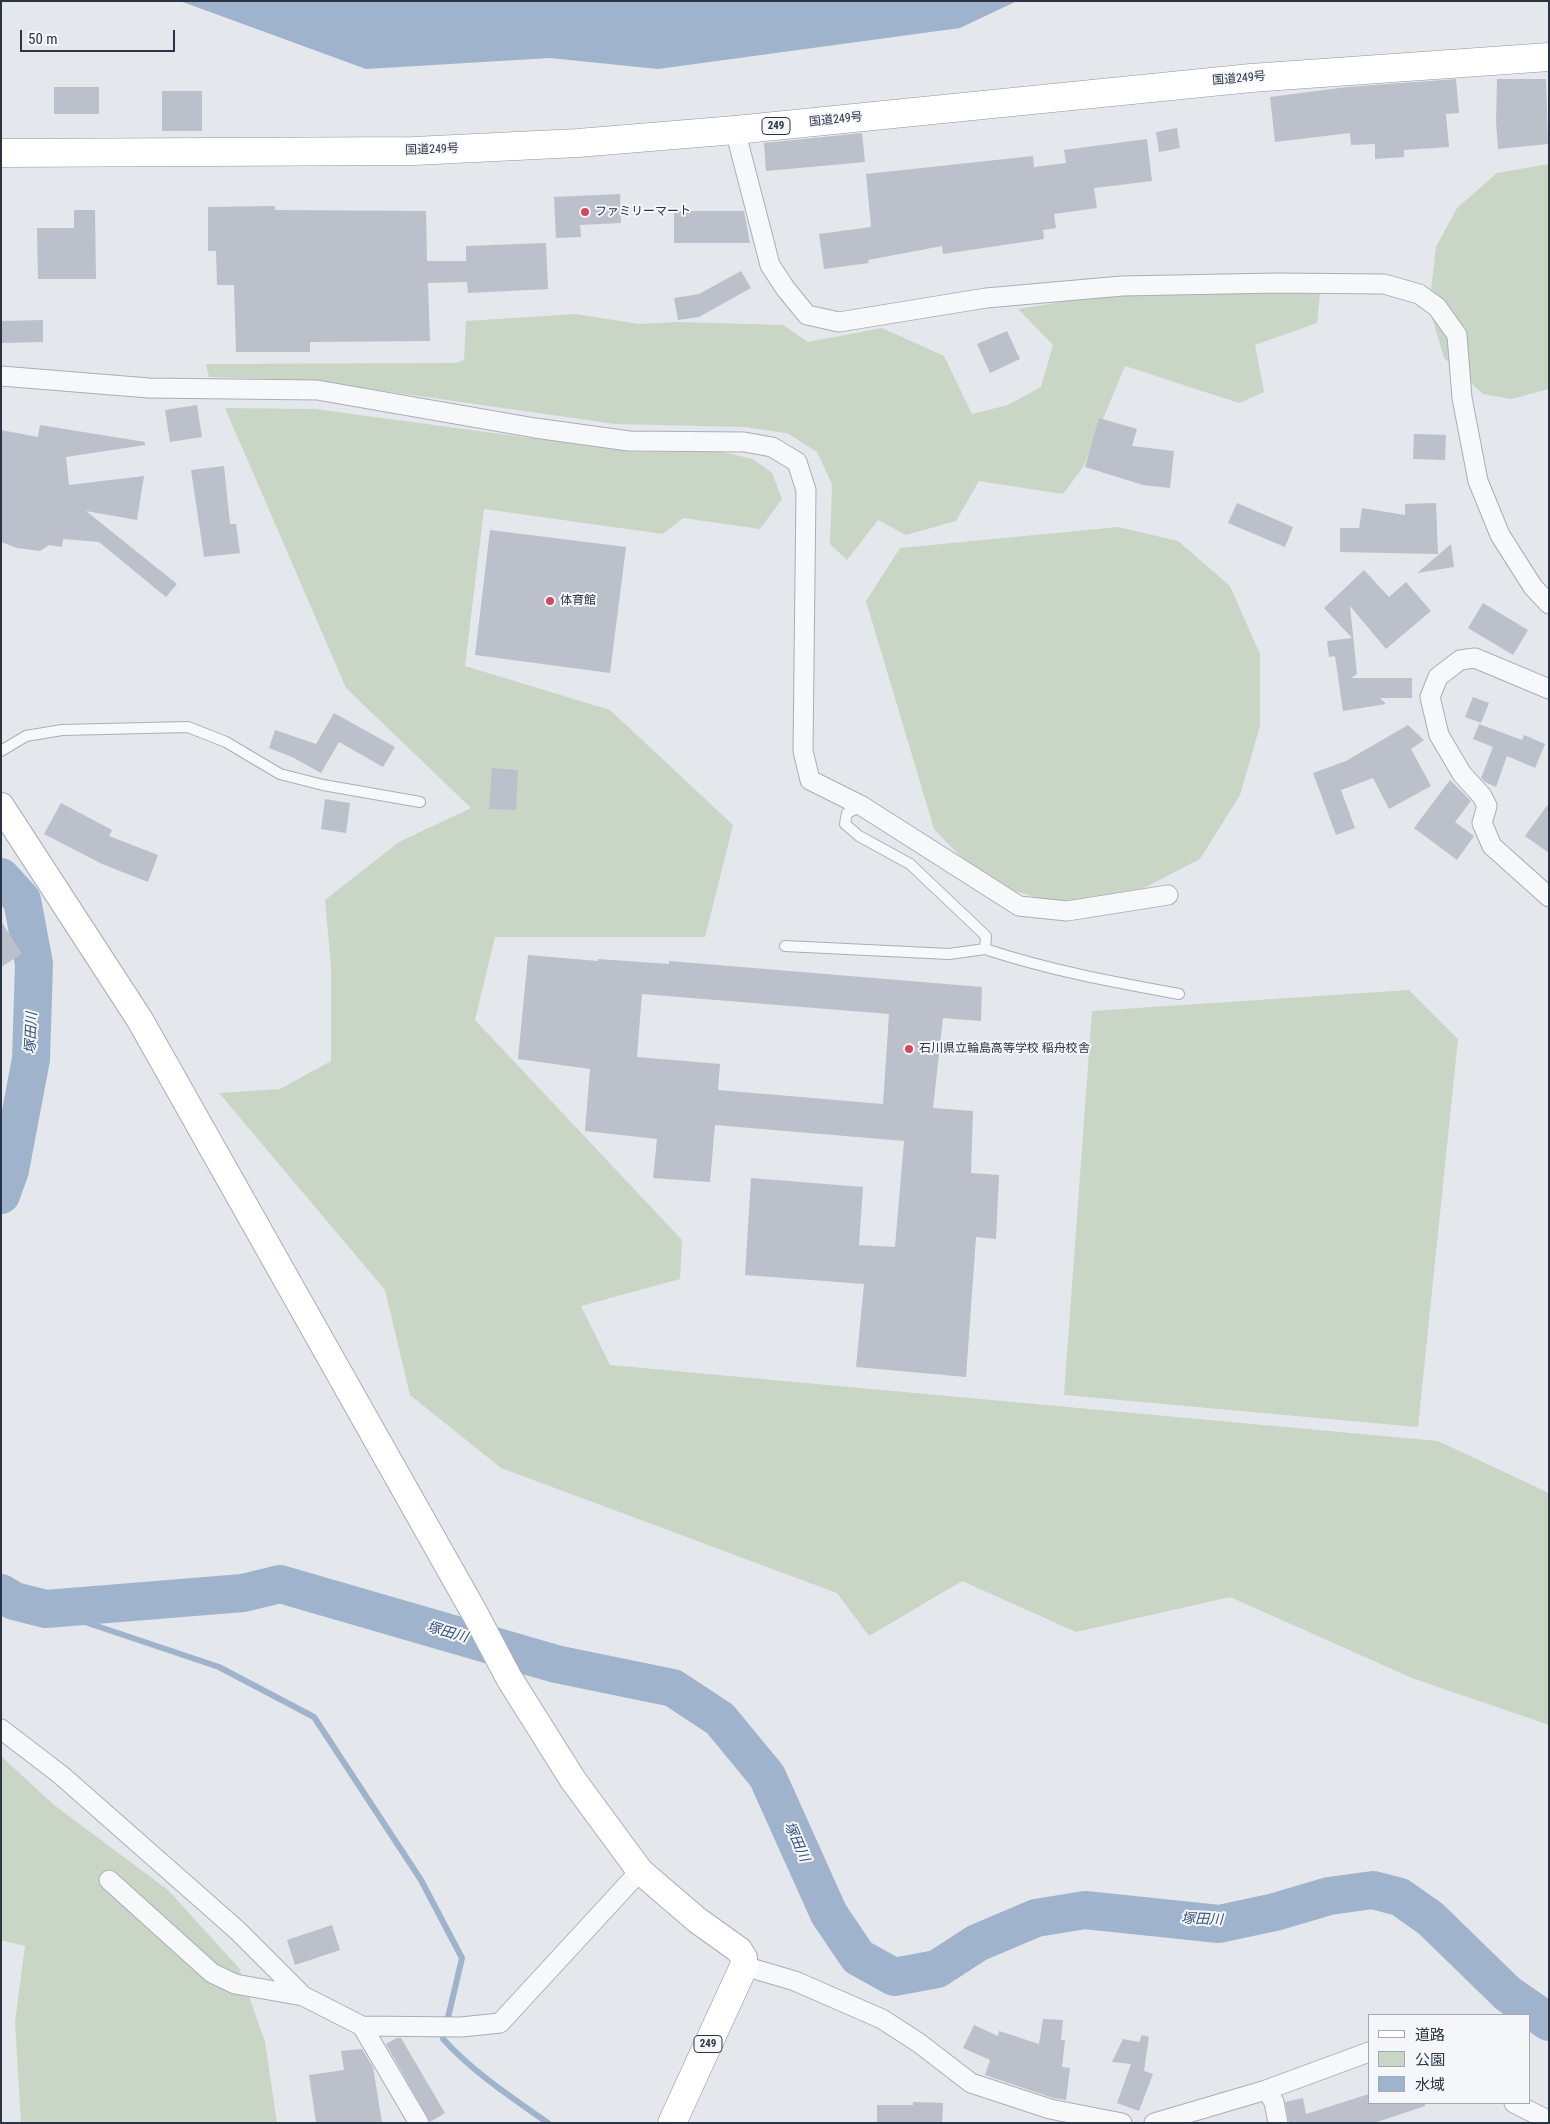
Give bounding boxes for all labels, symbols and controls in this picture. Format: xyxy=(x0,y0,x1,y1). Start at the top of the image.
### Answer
scale bar xyxy=(22,20,178,52)
text: 50 m xyxy=(28,30,58,48)
street label: 国道249号 xyxy=(1212,69,1266,89)
street label: 国道249号 xyxy=(809,110,863,130)
road number: 249 xyxy=(762,118,790,134)
street label: 国道249号 xyxy=(405,142,459,158)
place label: ファミリーマート xyxy=(595,205,691,219)
marker: ファミリーマート xyxy=(579,206,591,218)
place label: 体育館 xyxy=(560,594,596,608)
marker: 体育館 xyxy=(544,595,556,607)
water label: 塚田川 xyxy=(23,1012,41,1054)
place label: 石川県立輪島高等学校 稲舟校舎 xyxy=(919,1042,1090,1056)
marker: 石川県立輪島高等学校 稲舟校舎 xyxy=(903,1043,915,1055)
water label: 塚田川 xyxy=(424,1619,470,1647)
water label: 塚田川 xyxy=(780,1819,812,1865)
water label: 塚田川 xyxy=(1181,1911,1223,1929)
legend xyxy=(1368,2014,1530,2104)
text: 道路 xyxy=(1415,2026,1445,2044)
road number: 249 xyxy=(694,2036,722,2052)
text: 公園 xyxy=(1415,2051,1445,2069)
text: 水域 xyxy=(1415,2076,1445,2094)

